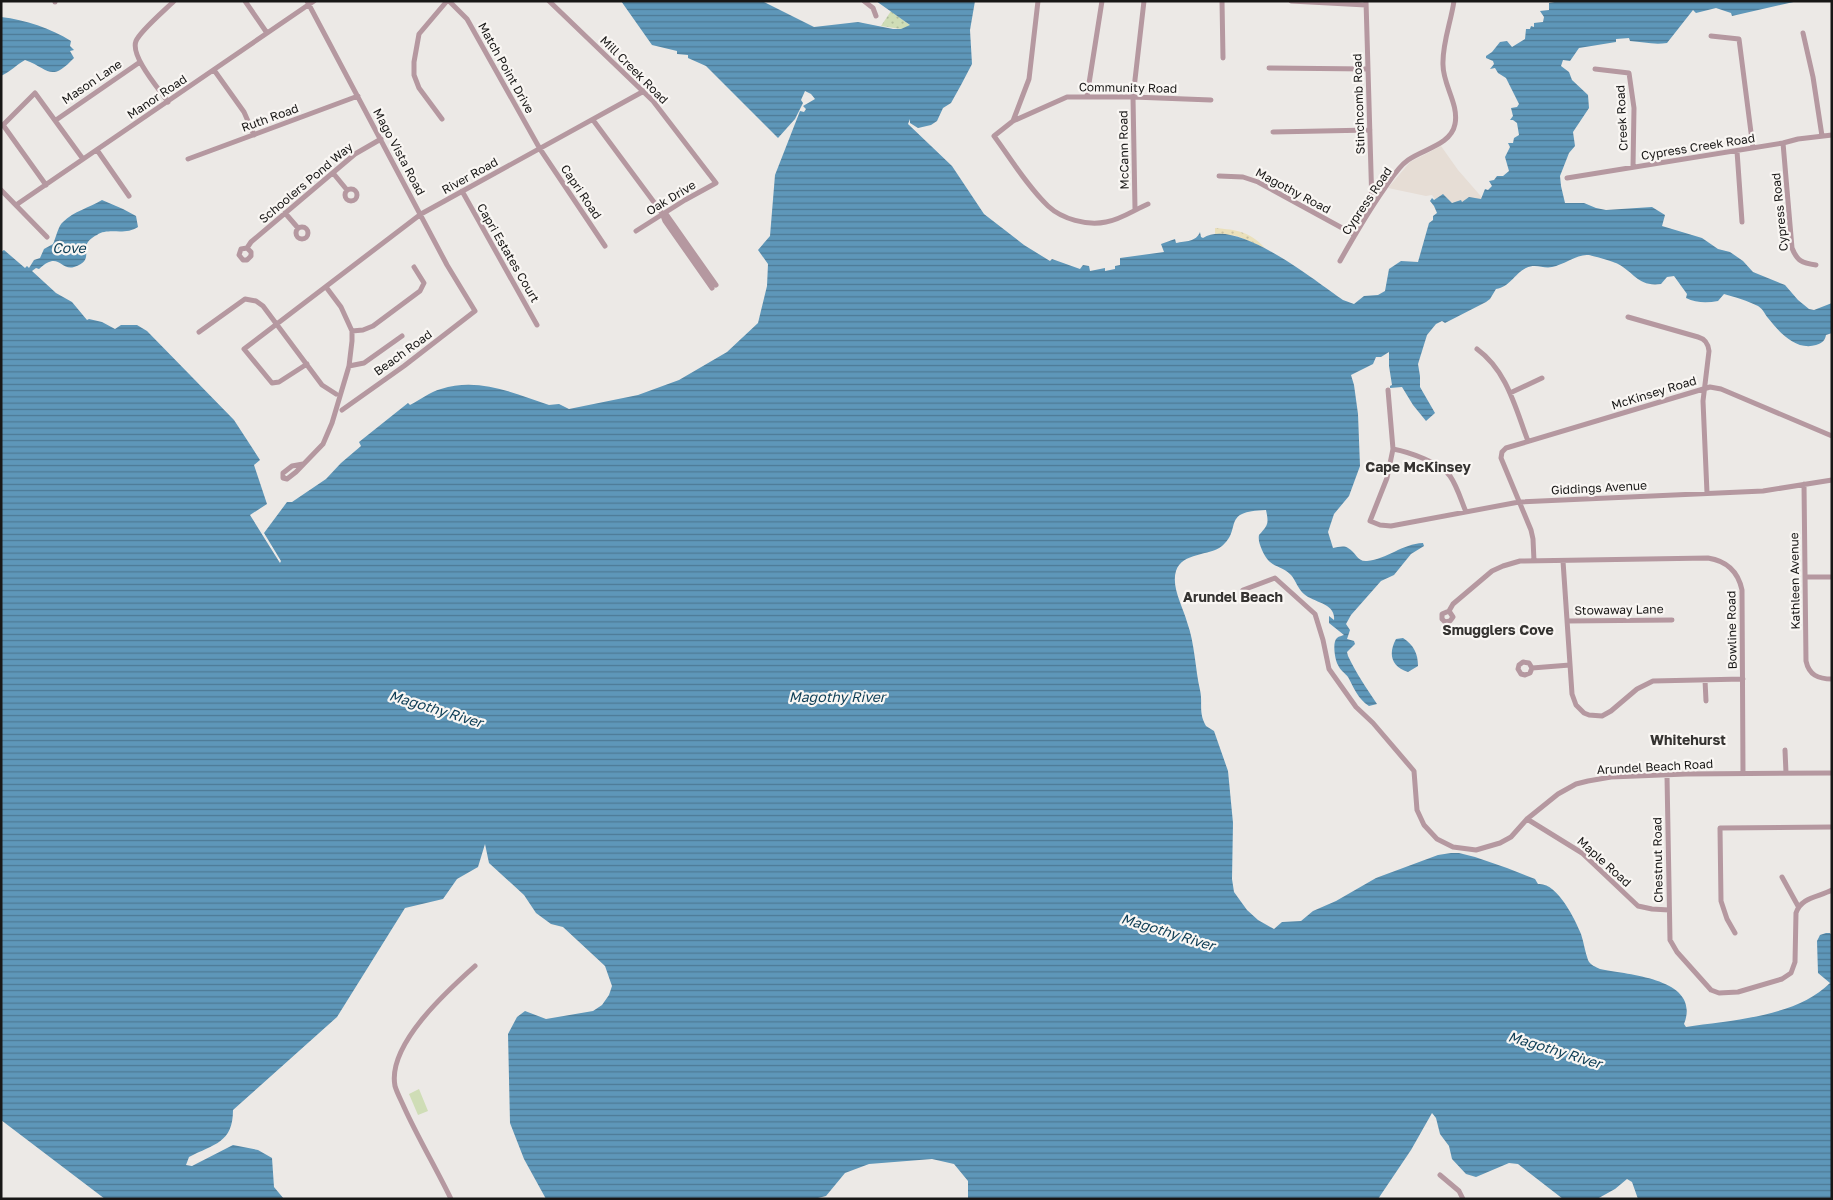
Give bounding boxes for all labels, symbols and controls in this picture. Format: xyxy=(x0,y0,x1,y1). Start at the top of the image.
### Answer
street label: Match Point Drive xyxy=(475,20,538,116)
street label: Mill Creek Road xyxy=(597,33,671,107)
street label: Stinchcomb Road xyxy=(1349,53,1368,155)
street label: Mason Lane xyxy=(59,56,125,107)
street label: Manor Road xyxy=(124,71,189,122)
street label: Community Road xyxy=(1079,79,1177,96)
street label: Creek Road xyxy=(1612,85,1631,151)
street label: Ruth Road xyxy=(239,100,300,135)
street label: Mago Vista Road xyxy=(370,106,429,198)
street label: McCann Road xyxy=(1115,110,1132,190)
street label: Cypress Creek Road xyxy=(1640,130,1756,163)
street label: Schoolers Pond Way xyxy=(256,139,356,226)
street label: River Road xyxy=(439,154,500,197)
street label: Capri Road xyxy=(558,162,605,222)
street label: Cypress Road xyxy=(1338,164,1395,238)
street label: Magothy Road xyxy=(1253,165,1333,217)
street label: Cypress Road xyxy=(1768,172,1791,252)
street label: Oak Drive xyxy=(643,177,698,218)
street label: Capri Estates Court xyxy=(474,201,543,305)
water label: Cove xyxy=(52,239,87,256)
street label: Beach Road xyxy=(371,327,435,379)
street label: McKinsey Road xyxy=(1610,372,1698,413)
district label: Cape McKinsey xyxy=(1365,458,1471,475)
street label: Giddings Avenue xyxy=(1551,477,1647,498)
street label: Kathleen Avenue xyxy=(1786,532,1803,630)
district label: Arundel Beach xyxy=(1183,588,1283,605)
street label: Bowline Road xyxy=(1723,591,1740,669)
street label: Stowaway Lane xyxy=(1574,601,1664,618)
district label: Smugglers Cove xyxy=(1442,621,1554,638)
water label: Magothy River xyxy=(387,686,487,732)
water label: Magothy River xyxy=(789,688,888,705)
district label: Whitehurst xyxy=(1650,731,1726,748)
street label: Arundel Beach Road xyxy=(1596,756,1714,777)
street label: Chestnut Road xyxy=(1649,817,1666,903)
street label: Maple Road xyxy=(1574,833,1634,890)
water label: Magothy River xyxy=(1119,909,1219,955)
water label: Magothy River xyxy=(1506,1027,1606,1073)

